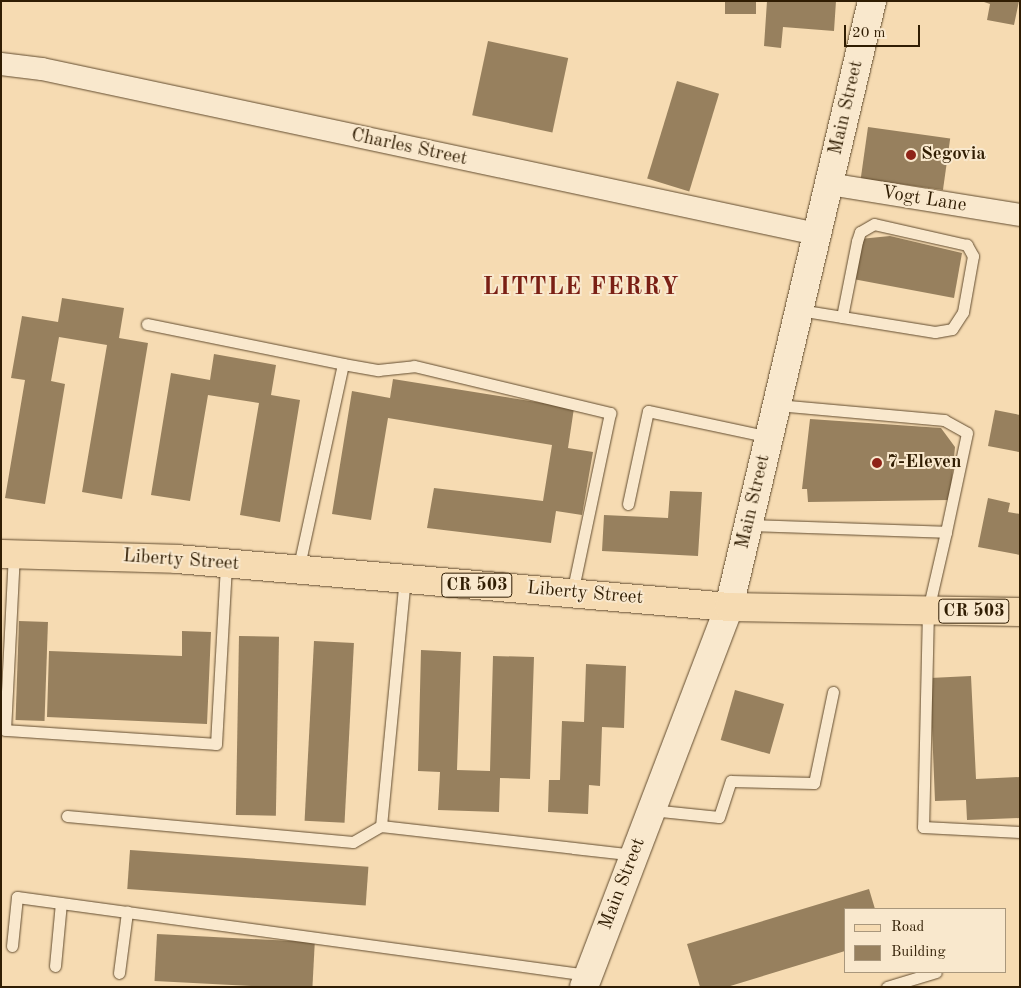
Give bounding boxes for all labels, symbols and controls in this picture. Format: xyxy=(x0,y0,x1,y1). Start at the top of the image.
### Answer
scale bar xyxy=(846,15,922,47)
text: 20 m xyxy=(852,26,886,41)
street label: Main Street xyxy=(825,58,869,158)
street label: Charles Street xyxy=(349,125,469,171)
place label: Segovia xyxy=(921,144,986,166)
marker: Segovia xyxy=(905,149,917,161)
street label: Vogt Lane xyxy=(880,182,968,218)
district label: LITTLE FERRY xyxy=(481,275,681,303)
street label: Main Street xyxy=(732,452,776,552)
place label: 7-Eleven xyxy=(887,452,962,474)
marker: 7-Eleven xyxy=(871,457,883,469)
street label: Liberty Street xyxy=(122,546,240,576)
road number: CR 503 xyxy=(441,570,513,600)
street label: Liberty Street xyxy=(526,578,644,610)
road number: CR 503 xyxy=(938,596,1010,626)
street label: Main Street xyxy=(595,835,651,933)
legend xyxy=(844,908,1006,973)
text: Road xyxy=(891,920,924,935)
text: Building xyxy=(891,945,946,960)

